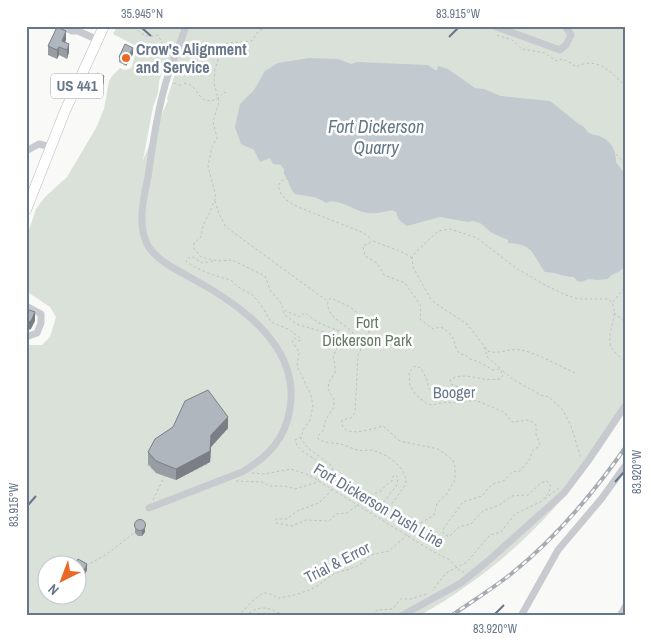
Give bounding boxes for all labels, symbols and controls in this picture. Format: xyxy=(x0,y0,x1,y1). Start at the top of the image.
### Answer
text: 35.945°N xyxy=(121,6,163,22)
text: 83.915°W xyxy=(436,6,481,22)
place label: Crow's Alignment and Service xyxy=(136,38,247,78)
marker: Crow's Alignment and Service xyxy=(120,52,132,64)
road number: US 441 xyxy=(51,74,103,98)
water label: Fort Dickerson Quarry xyxy=(328,114,424,160)
park label: Fort Dickerson Park xyxy=(322,311,412,351)
street label: Booger xyxy=(433,381,476,403)
text: 83.920°W xyxy=(629,449,645,494)
street label: Fort Dickerson Push Line xyxy=(310,457,448,553)
text: 83.915°W xyxy=(6,482,22,527)
street label: Trial & Error xyxy=(300,536,374,588)
north arrow xyxy=(38,554,88,604)
text: N xyxy=(44,580,62,599)
text: 83.920°W xyxy=(473,621,518,637)

